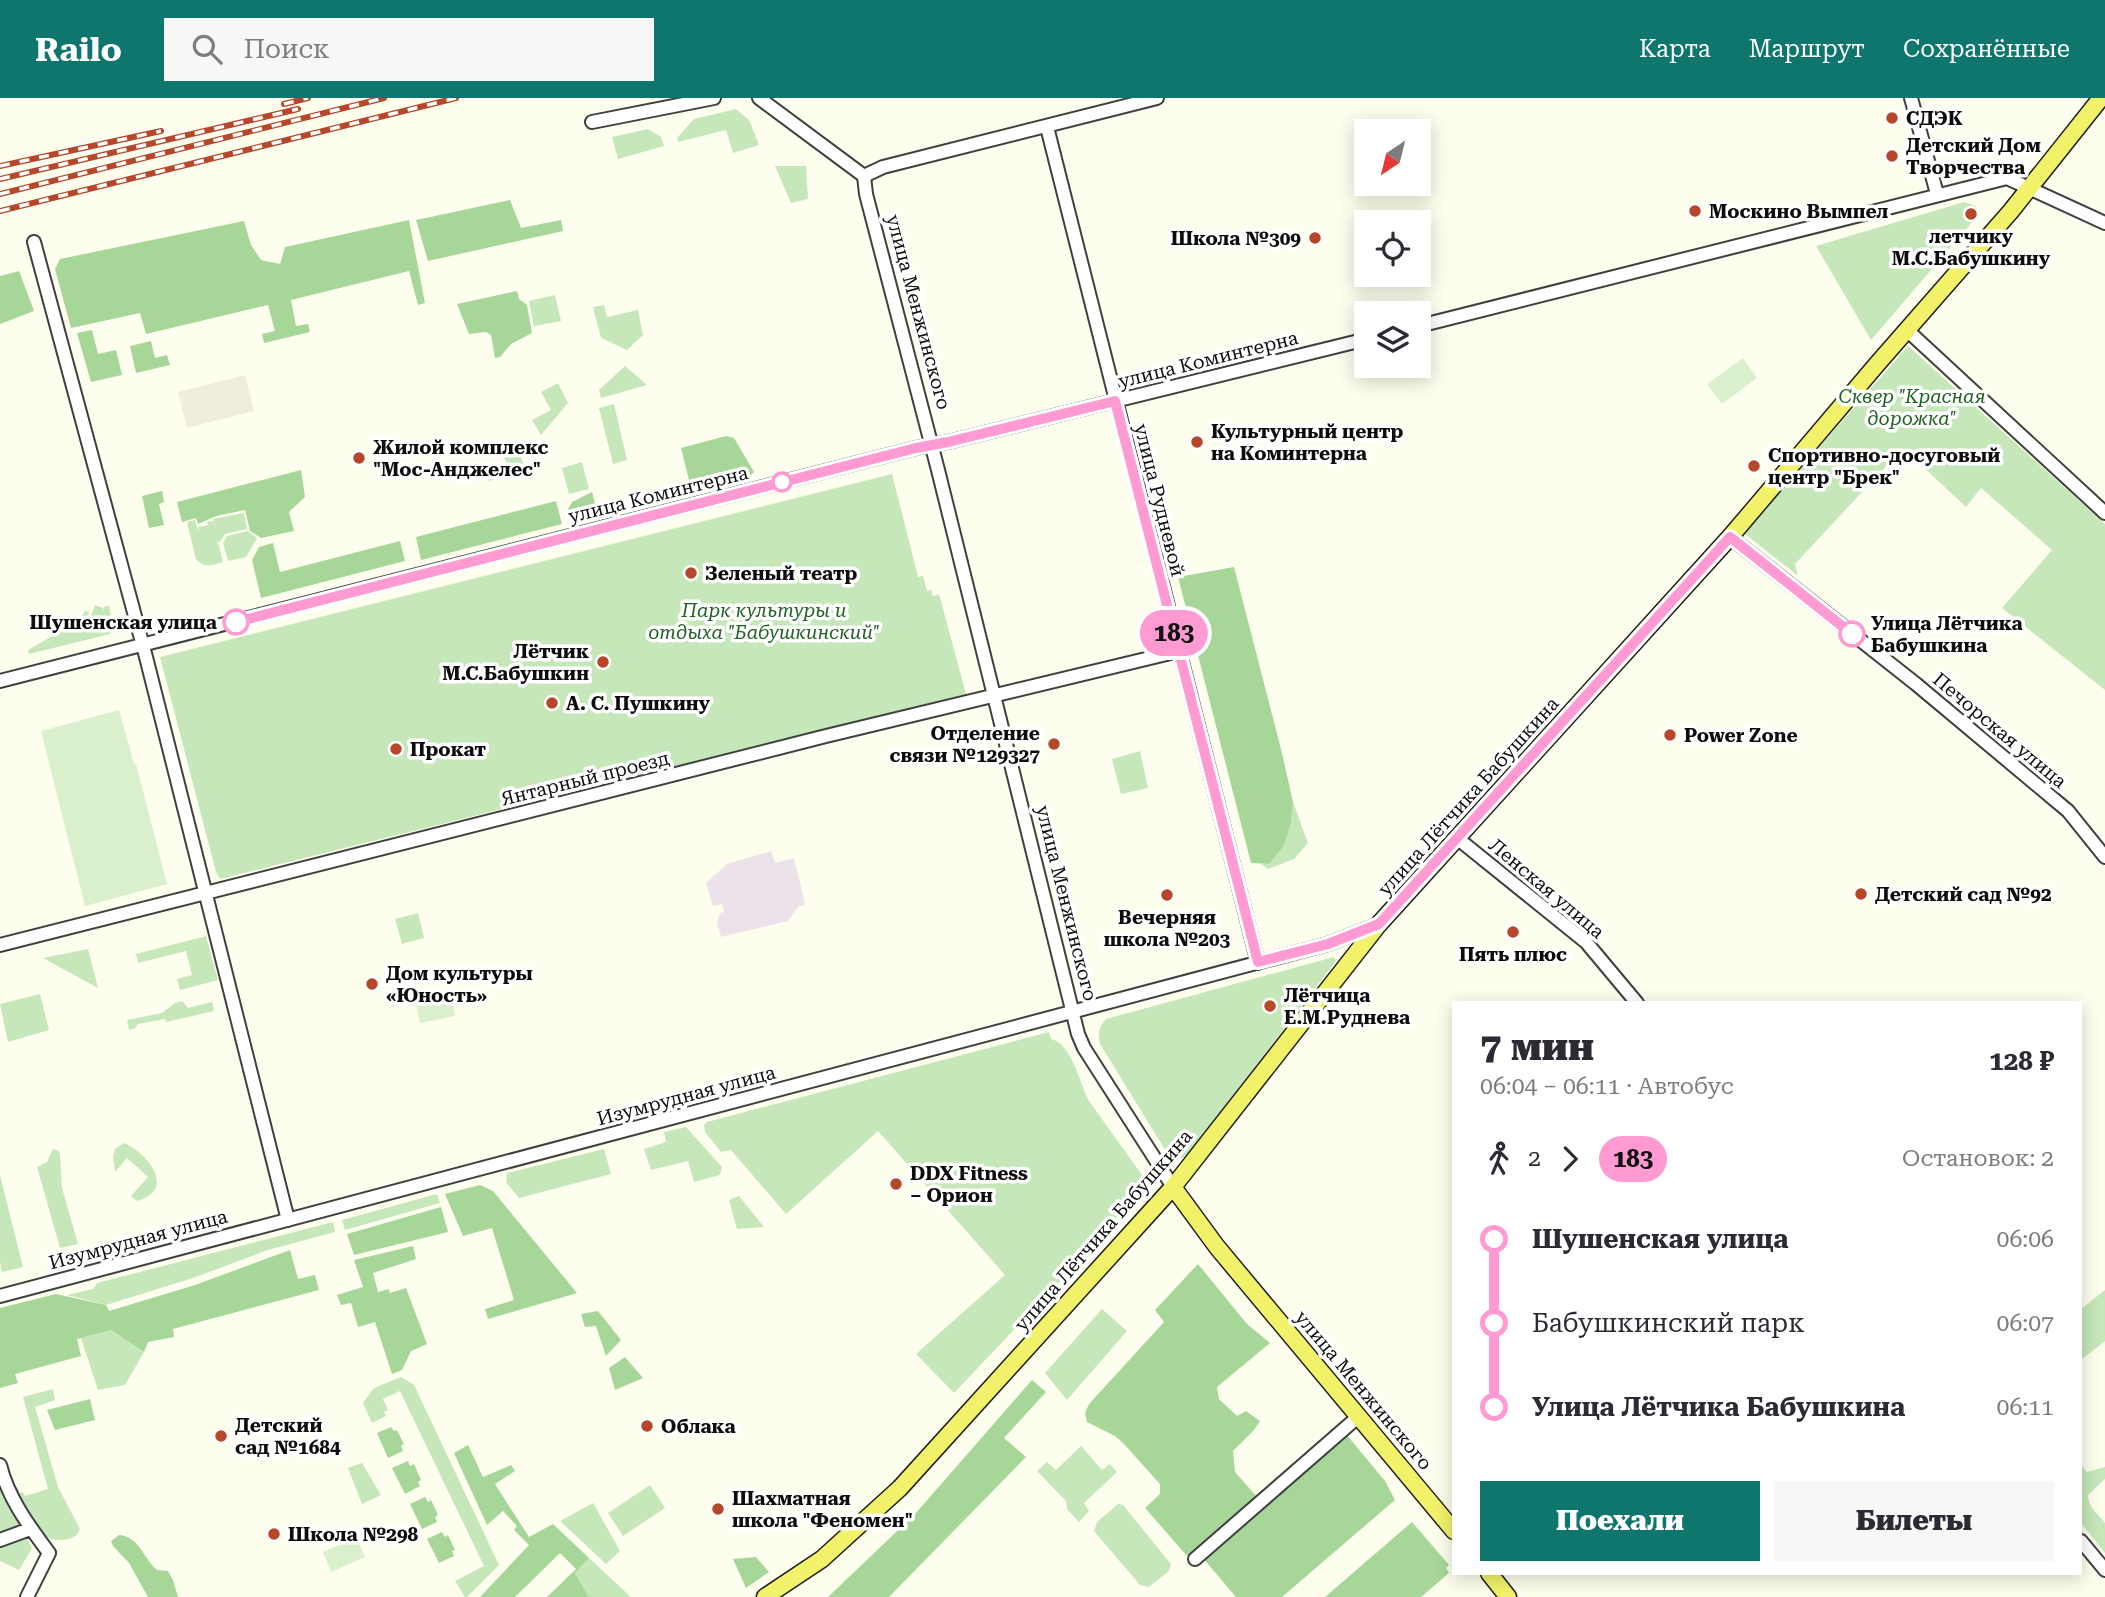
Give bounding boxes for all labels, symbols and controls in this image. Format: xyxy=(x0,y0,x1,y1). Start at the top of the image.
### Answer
search box xyxy=(164,18,654,81)
text: Railo xyxy=(35,30,122,69)
icon: search xyxy=(188,30,226,68)
text: Поиск xyxy=(244,34,329,64)
text: Карта xyxy=(1639,35,1711,63)
text: Маршрут xyxy=(1749,35,1865,63)
text: Сохранённые xyxy=(1903,35,2070,63)
place label: СДЭК xyxy=(1906,107,1963,130)
marker: СДЭК xyxy=(1884,110,1900,126)
north arrow xyxy=(1354,119,1432,196)
map controls xyxy=(1354,119,1431,378)
place label: Детский Дом Творчества xyxy=(1906,134,2041,179)
marker: Детский Дом Творчества xyxy=(1884,148,1900,164)
place label: Москино Вымпел xyxy=(1709,200,1889,223)
marker: Москино Вымпел xyxy=(1687,203,1703,219)
marker: летчику М.С.Бабушкину xyxy=(1963,206,1979,222)
button: locate xyxy=(1354,210,1431,287)
street label: улица Менжинского xyxy=(881,212,956,412)
place label: летчику М.С.Бабушкину xyxy=(1892,225,2051,270)
place label: Школа №309 xyxy=(1171,227,1301,250)
marker: Школа №309 xyxy=(1307,230,1323,246)
button: layers xyxy=(1354,301,1431,378)
street label: улица Коминтерна xyxy=(1116,326,1301,393)
park label: Сквер "Красная дорожка" xyxy=(1838,385,1986,430)
place label: Культурный центр на Коминтерна xyxy=(1211,420,1404,465)
street label: улица Рудневой xyxy=(1129,421,1190,579)
marker: Культурный центр на Коминтерна xyxy=(1189,434,1205,450)
place label: Жилой комплекс "Мос-Анджелес" xyxy=(373,436,549,481)
place label: Спортивно-досуговый центр "Брек" xyxy=(1768,444,2000,489)
marker: Жилой комплекс "Мос-Анджелес" xyxy=(351,450,367,466)
marker: Спортивно-досуговый центр "Брек" xyxy=(1746,458,1762,474)
street label: улица Коминтерна xyxy=(566,461,751,528)
unlabelled marker xyxy=(772,472,792,492)
place label: Зеленый театр xyxy=(705,562,857,585)
marker: Зеленый театр xyxy=(683,565,699,581)
park label: Парк культуры и отдыха "Бабушкинский" xyxy=(648,599,880,644)
marker: Шушенская улица xyxy=(223,609,249,635)
line badge: 183 xyxy=(1134,610,1214,656)
place label: Шушенская улица xyxy=(30,611,217,634)
place label: Улица Лётчика Бабушкина xyxy=(1871,612,2023,657)
text: 183 xyxy=(1154,619,1194,647)
marker: Улица Лётчика Бабушкина xyxy=(1839,621,1865,647)
place label: Лётчик М.С.Бабушкин xyxy=(442,640,589,685)
marker: Лётчик М.С.Бабушкин xyxy=(595,654,611,670)
street label: Печорская улица xyxy=(1928,668,2072,793)
place label: А. С. Пушкину xyxy=(566,692,711,715)
street label: улица Лётчика Бабушкина xyxy=(1373,692,1564,900)
marker: А. С. Пушкину xyxy=(544,695,560,711)
place label: Отделение связи №129327 xyxy=(889,722,1040,767)
place label: Power Zone xyxy=(1684,724,1798,747)
marker: Power Zone xyxy=(1662,727,1678,743)
marker: Отделение связи №129327 xyxy=(1046,736,1062,752)
place label: Прокат xyxy=(410,738,486,761)
marker: Прокат xyxy=(388,741,404,757)
street label: Янтарный проезд xyxy=(499,746,672,811)
street label: улица Менжинского xyxy=(1031,803,1102,1003)
street label: Ленская улица xyxy=(1484,833,1610,944)
place label: Детский сад №92 xyxy=(1875,883,2052,906)
marker: Детский сад №92 xyxy=(1853,886,1869,902)
marker: Вечерняя школа №203 xyxy=(1159,887,1175,903)
place label: Вечерняя школа №203 xyxy=(1104,906,1231,951)
marker: Пять плюс xyxy=(1505,924,1521,940)
place label: Пять плюс xyxy=(1459,943,1567,966)
place label: Дом культуры «Юность» xyxy=(386,962,533,1007)
marker: Дом культуры «Юность» xyxy=(364,976,380,992)
place label: Лётчица Е.М.Руднева xyxy=(1284,984,1410,1029)
marker: Лётчица Е.М.Руднева xyxy=(1262,998,1278,1014)
text: 7 мин xyxy=(1480,1025,1594,1069)
text: 128 ₽ xyxy=(1989,1046,2054,1076)
street label: Изумрудная улица xyxy=(594,1060,779,1130)
text: 06:04 – 06:11 · Автобус xyxy=(1480,1073,1734,1100)
street label: улица Лётчика Бабушкина xyxy=(1010,1124,1198,1336)
icon: walk xyxy=(1480,1140,1518,1178)
icon: forward xyxy=(1551,1140,1589,1178)
text: 2 xyxy=(1528,1145,1541,1172)
text: 183 xyxy=(1613,1145,1653,1173)
text: Остановок: 2 xyxy=(1902,1145,2054,1172)
place label: DDX Fitness – Орион xyxy=(910,1162,1028,1207)
marker: DDX Fitness – Орион xyxy=(888,1176,904,1192)
street label: Изумрудная улица xyxy=(46,1204,231,1274)
text: Шушенская улица xyxy=(1532,1224,1788,1254)
text: 06:06 xyxy=(1997,1226,2054,1253)
street label: улица Менжинского xyxy=(1290,1306,1437,1475)
text: Бабушкинский парк xyxy=(1532,1308,1805,1338)
text: 06:07 xyxy=(1997,1310,2054,1337)
text: Улица Лётчика Бабушкина xyxy=(1532,1392,1905,1422)
text: 06:11 xyxy=(1997,1394,2054,1421)
place label: Детский сад №1684 xyxy=(235,1414,341,1459)
place label: Облака xyxy=(661,1415,736,1438)
marker: Облака xyxy=(639,1418,655,1434)
marker: Детский сад №1684 xyxy=(213,1428,229,1444)
button: Поехали xyxy=(1480,1481,1760,1561)
button: Билеты xyxy=(1774,1481,2054,1561)
place label: Шахматная школа "Феномен" xyxy=(732,1487,913,1532)
marker: Шахматная школа "Феномен" xyxy=(710,1501,726,1517)
place label: Школа №298 xyxy=(288,1523,419,1546)
marker: Школа №298 xyxy=(266,1526,282,1542)

